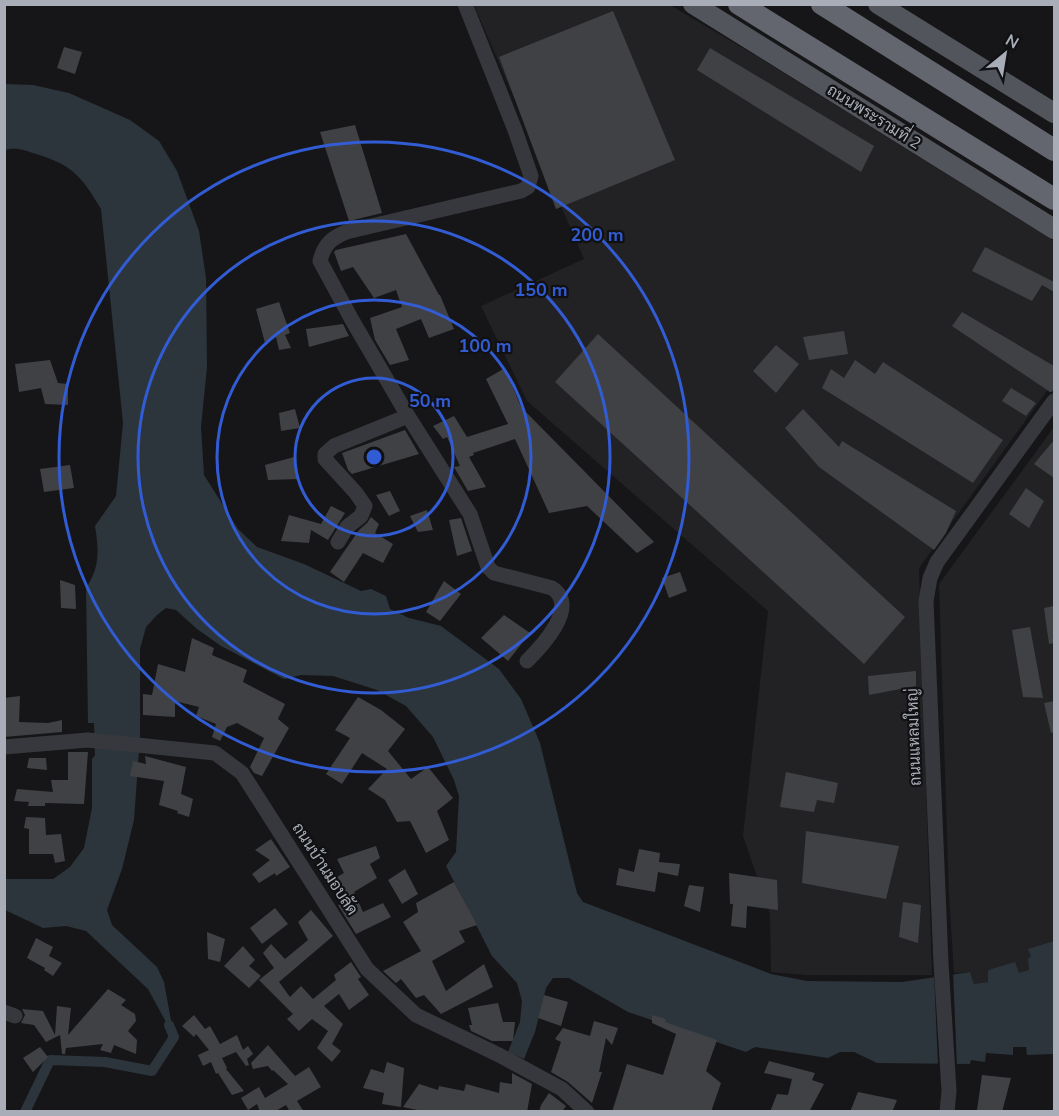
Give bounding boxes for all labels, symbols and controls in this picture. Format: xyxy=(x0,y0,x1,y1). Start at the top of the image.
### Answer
north arrow xyxy=(975,24,1035,84)
text: N xyxy=(1001,29,1023,54)
street label: ถนนพระรามที่ 2 xyxy=(823,76,927,155)
text: 200 m xyxy=(570,223,624,247)
text: 150 m xyxy=(514,278,568,302)
text: 100 m xyxy=(458,334,512,358)
text: 50 m xyxy=(409,389,451,413)
centre of rings xyxy=(364,447,384,467)
street label: ถนนแหลมใหญ่ xyxy=(900,688,927,786)
street label: ถนนบ้านมอบลัด xyxy=(287,818,363,920)

